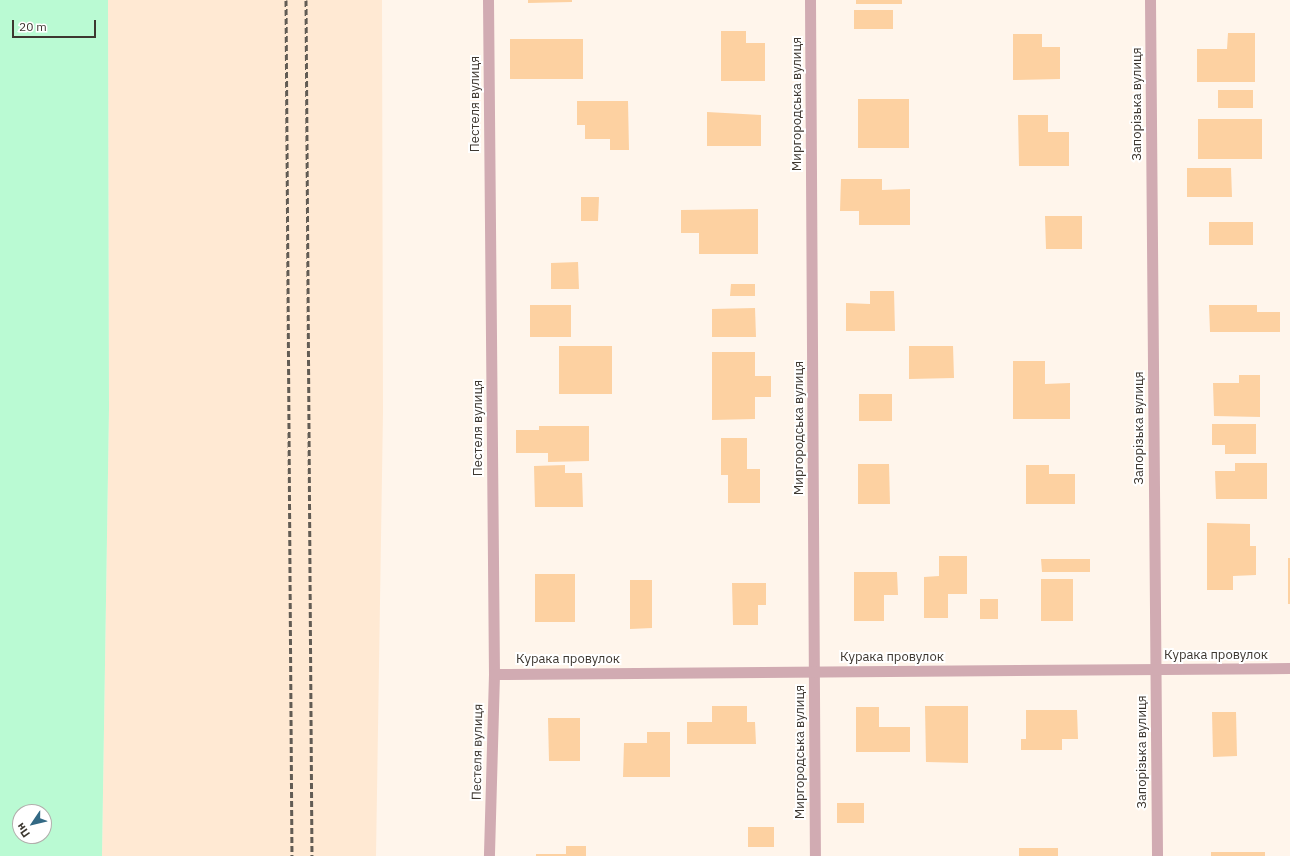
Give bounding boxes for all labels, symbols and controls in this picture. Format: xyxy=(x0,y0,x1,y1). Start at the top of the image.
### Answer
scale bar xyxy=(14,12,98,38)
text: 20 m xyxy=(19,19,47,34)
street label: Миргородська вулиця xyxy=(789,37,805,171)
street label: Запорізька вулиця xyxy=(1129,47,1145,161)
street label: Пестеля вулиця xyxy=(467,56,483,152)
street label: Миргородська вулиця xyxy=(791,361,807,495)
street label: Запорізька вулиця xyxy=(1131,371,1147,485)
street label: Пестеля вулиця xyxy=(470,380,486,476)
street label: Курака провулок xyxy=(1164,647,1268,663)
street label: Курака провулок xyxy=(840,649,944,665)
street label: Курака провулок xyxy=(516,651,620,667)
street label: Миргородська вулиця xyxy=(792,685,808,819)
street label: Запорізька вулиця xyxy=(1134,695,1150,809)
street label: Пестеля вулиця xyxy=(469,704,487,800)
north arrow xyxy=(12,804,52,844)
text: Пн xyxy=(13,820,33,840)

